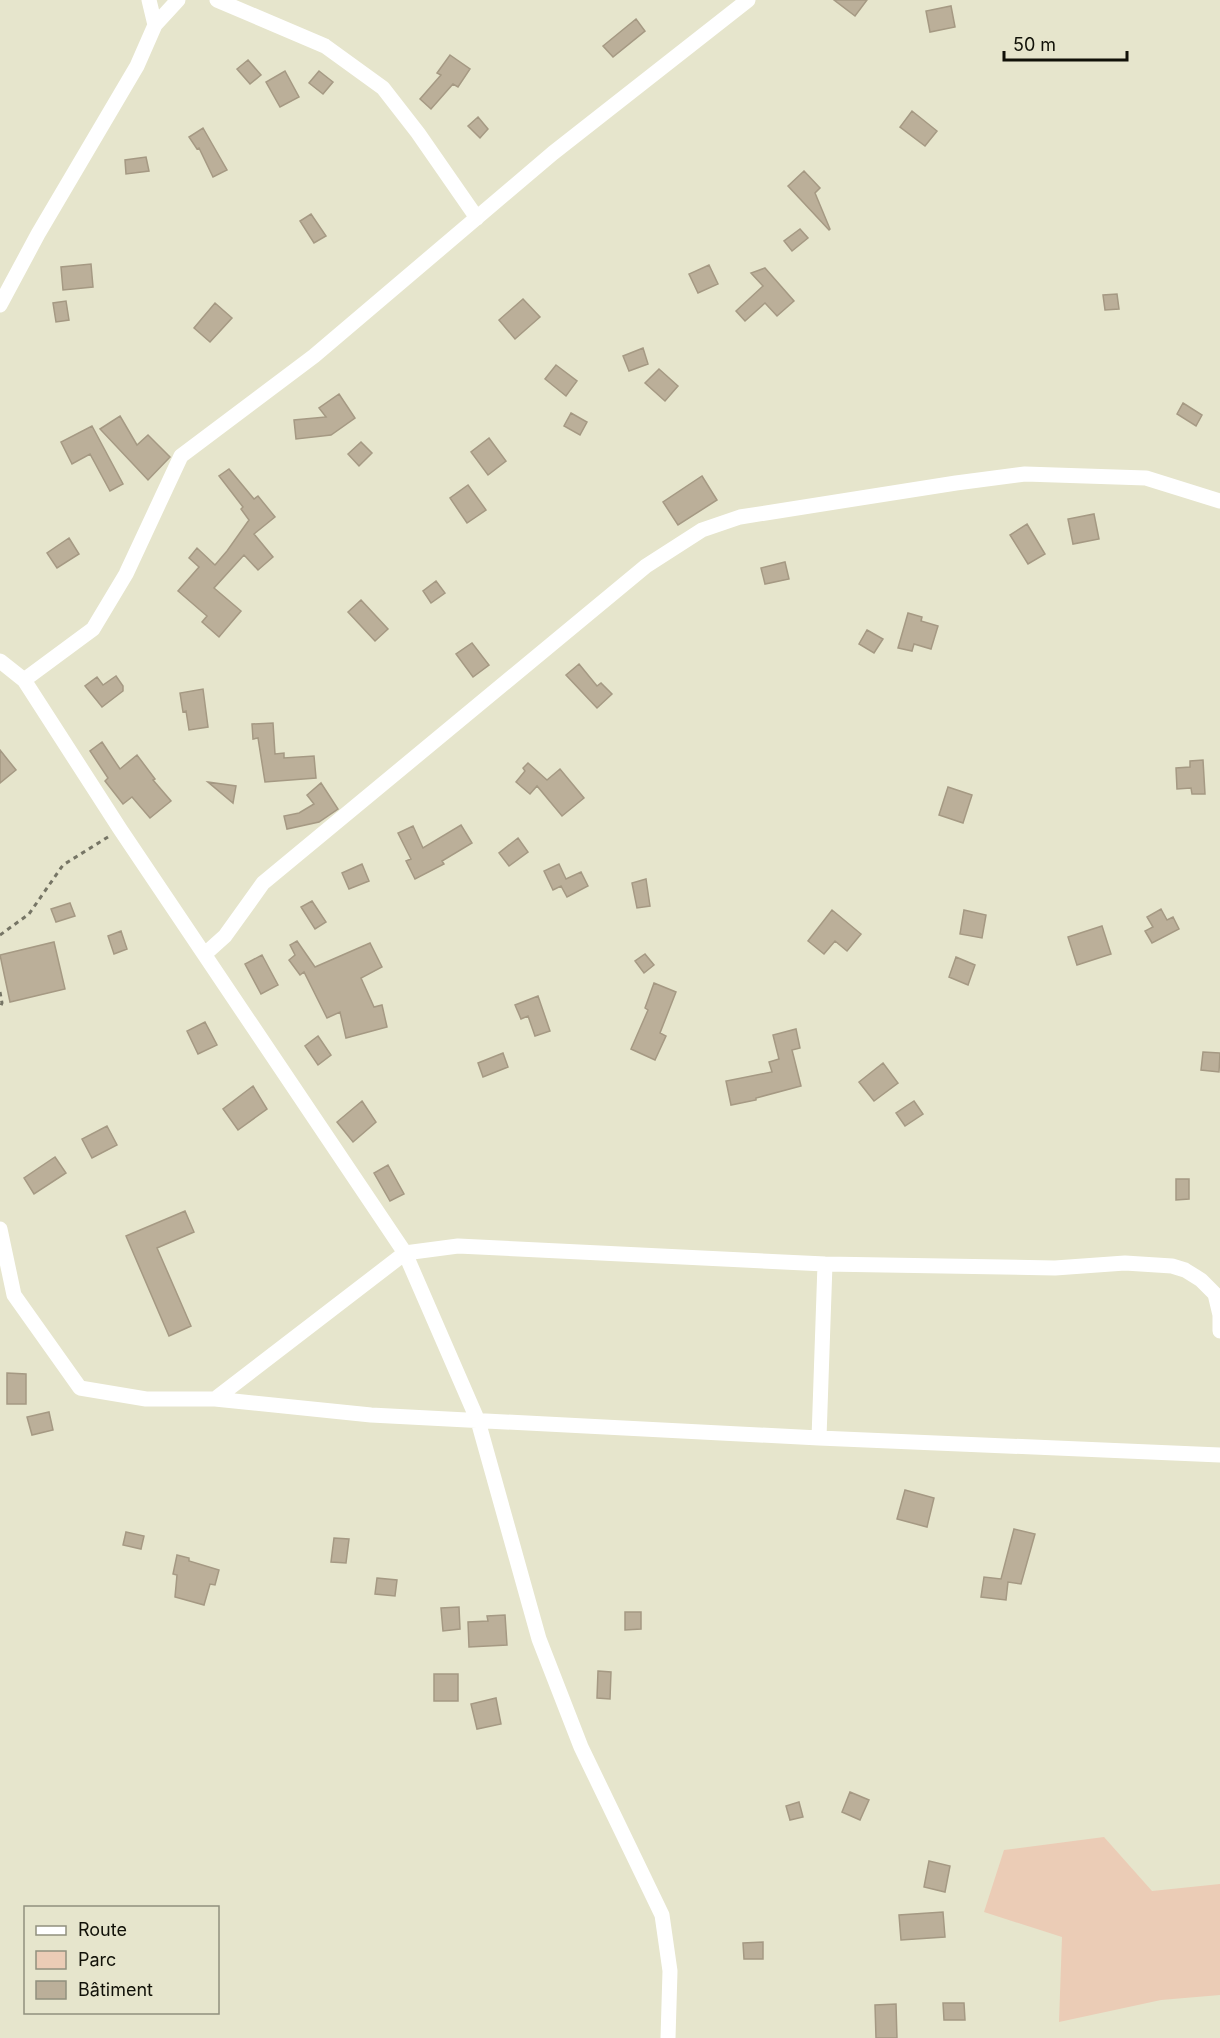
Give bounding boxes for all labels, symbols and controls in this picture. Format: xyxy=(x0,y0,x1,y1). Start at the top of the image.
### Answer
scale bar xyxy=(1004,24,1127,62)
text: 50 m xyxy=(1013,34,1056,55)
legend xyxy=(24,1906,219,2014)
text: Route xyxy=(78,1919,127,1940)
text: Parc xyxy=(78,1949,116,1970)
text: Bâtiment xyxy=(78,1979,153,2000)

